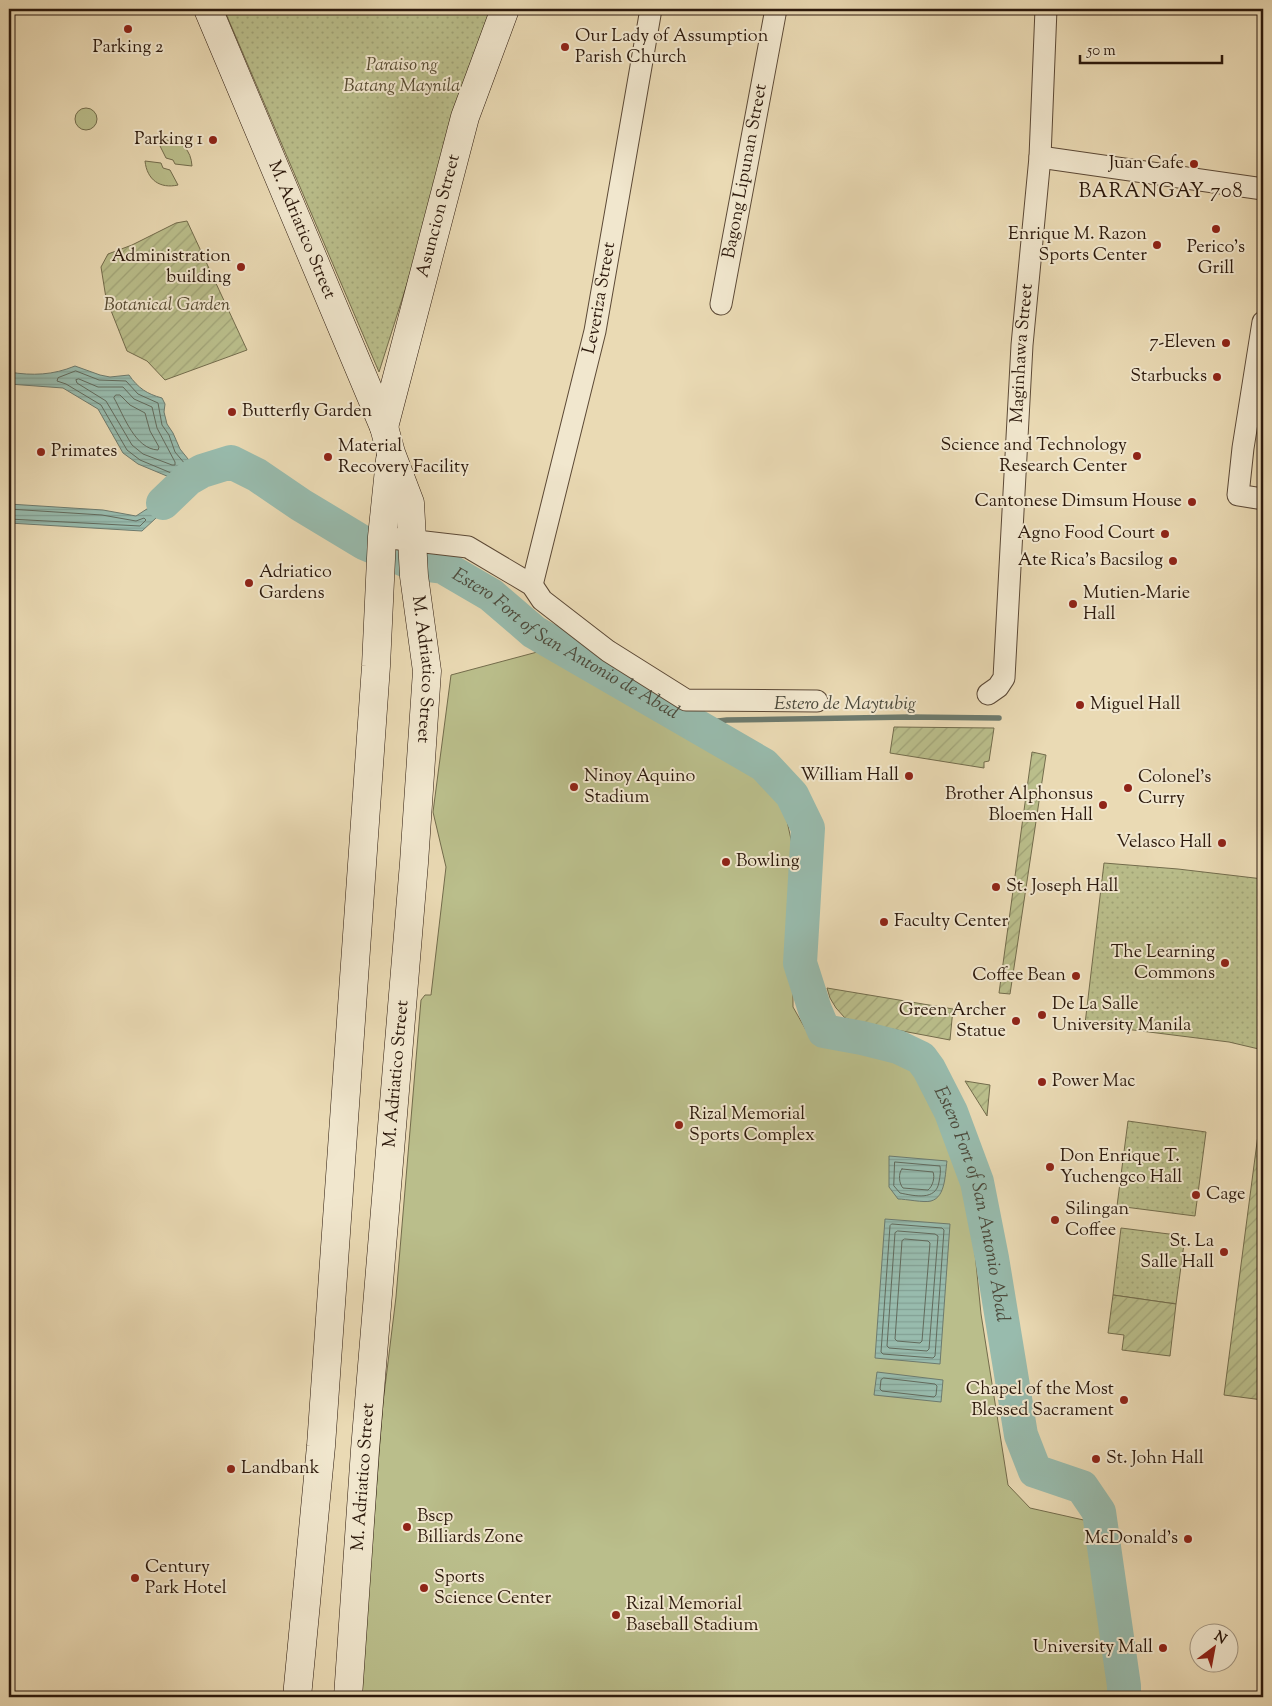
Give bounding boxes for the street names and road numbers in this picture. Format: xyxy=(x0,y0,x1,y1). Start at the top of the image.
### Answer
street label: Bagong Lipunan Street xyxy=(717,82,775,261)
street label: Asuncion Street xyxy=(411,152,468,281)
street label: M. Adriatico Street xyxy=(260,157,342,304)
street label: Leveriza Street xyxy=(577,240,623,357)
street label: Maginhawa Street xyxy=(1005,283,1041,424)
street label: M. Adriatico Street xyxy=(404,594,440,744)
street label: M. Adriatico Street xyxy=(378,999,416,1149)
street label: M. Adriatico Street xyxy=(346,1402,382,1552)

